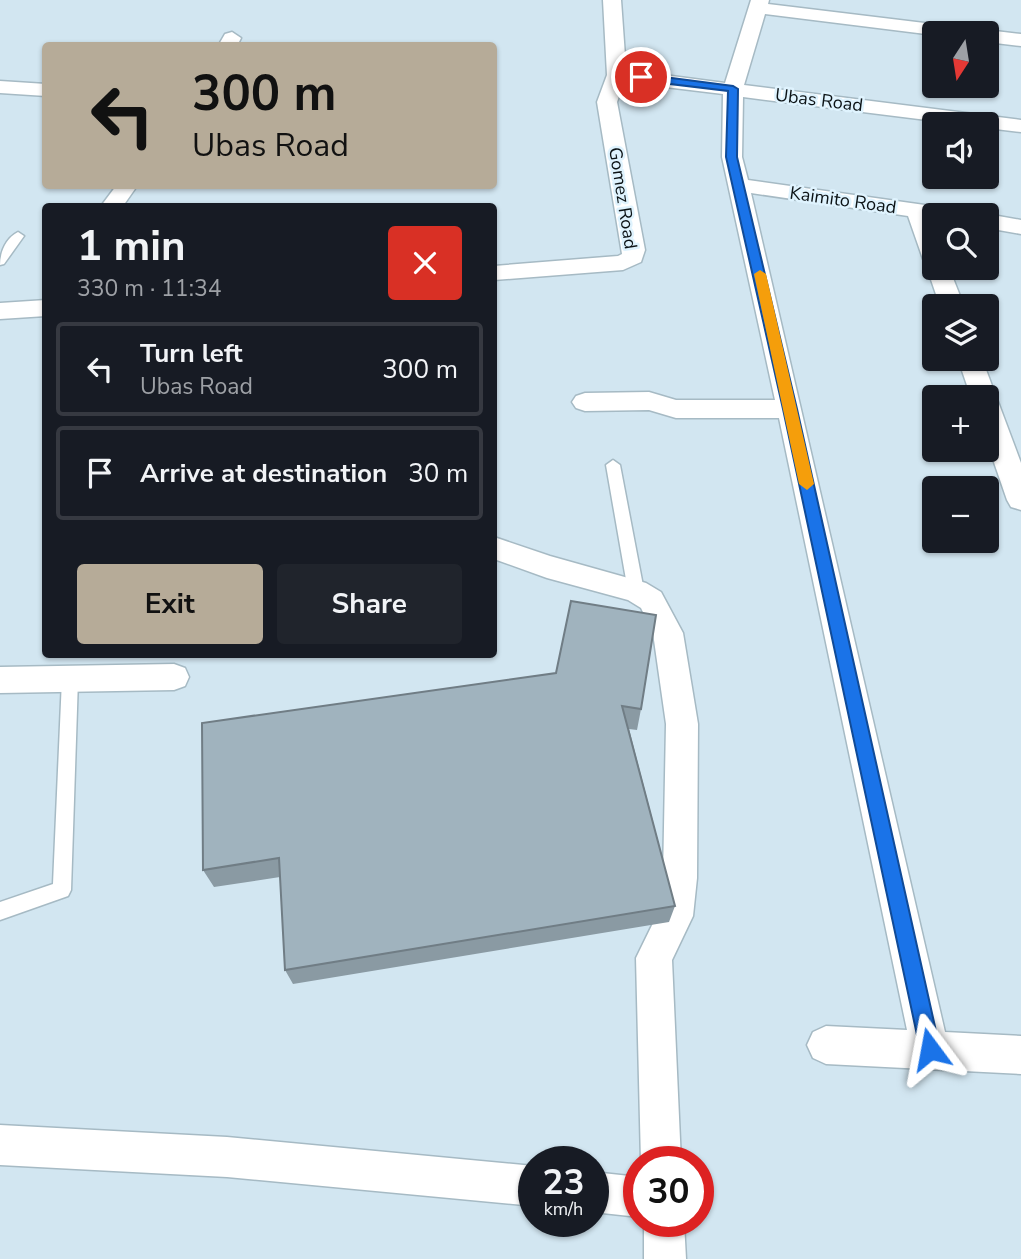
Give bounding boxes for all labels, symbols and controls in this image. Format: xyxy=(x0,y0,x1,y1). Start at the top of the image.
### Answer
north arrow xyxy=(922,21,999,98)
map controls xyxy=(922,21,999,553)
pin xyxy=(611,47,671,107)
icon: arrive xyxy=(622,58,660,96)
text: 300 m xyxy=(192,60,336,127)
icon: left xyxy=(77,70,168,161)
street label: Ubas Road xyxy=(774,83,864,117)
button: sound xyxy=(922,112,999,189)
text: Ubas Road xyxy=(192,124,349,167)
street label: Gomez Road xyxy=(603,145,643,251)
street label: Kaimito Road xyxy=(788,181,898,219)
button: search xyxy=(922,203,999,280)
text: 1 min xyxy=(77,218,186,275)
button: close xyxy=(388,226,462,300)
text: 330 m · 11:34 xyxy=(77,273,222,304)
button: layers xyxy=(922,294,999,371)
text: Turn left xyxy=(140,336,243,371)
icon: left xyxy=(81,350,119,388)
text: 300 m xyxy=(382,352,458,387)
text: Ubas Road xyxy=(140,371,253,402)
button: + xyxy=(922,385,999,462)
icon: arrive xyxy=(81,454,119,492)
text: Arrive at destination xyxy=(140,456,387,491)
text: 30 m xyxy=(408,456,468,491)
button: − xyxy=(922,476,999,553)
button: Exit xyxy=(77,564,263,644)
button: Share xyxy=(277,564,462,644)
position arrow xyxy=(893,1012,967,1086)
speed limit sign: 30 xyxy=(623,1146,714,1237)
text: 23 xyxy=(542,1159,585,1206)
text: km/h xyxy=(544,1197,583,1221)

